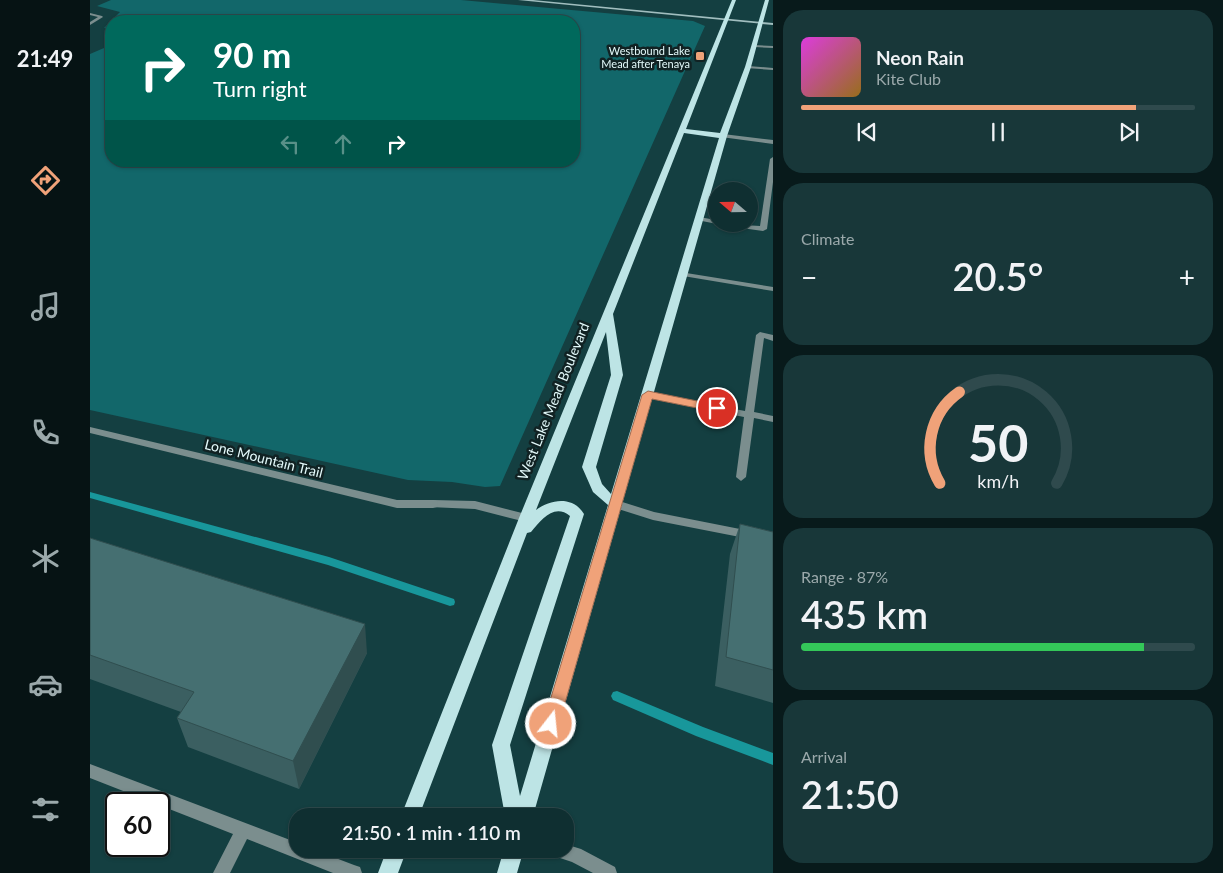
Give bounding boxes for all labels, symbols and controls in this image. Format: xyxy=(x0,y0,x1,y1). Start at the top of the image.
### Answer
text: 90 m xyxy=(213,33,291,75)
icon: right xyxy=(130,35,195,100)
place label: Westbound Lake Mead after Tenaya xyxy=(601,44,690,70)
text: 21:49 xyxy=(17,45,73,72)
text: Neon Rain xyxy=(876,46,964,69)
marker: Westbound Lake Mead after Tenaya xyxy=(694,50,706,62)
text: Kite Club xyxy=(876,69,941,88)
text: Turn right xyxy=(213,75,307,102)
icon: previous xyxy=(853,118,881,146)
icon: pause xyxy=(984,118,1012,146)
icon: next xyxy=(1115,118,1143,146)
icon: left xyxy=(276,130,304,158)
icon: ahead xyxy=(329,130,357,158)
icon: right xyxy=(382,130,410,158)
icon: directions xyxy=(28,163,63,198)
north arrow xyxy=(708,182,758,232)
map controls xyxy=(708,182,758,232)
text: Climate xyxy=(801,229,854,248)
text: 20.5° xyxy=(953,253,1043,299)
text: − xyxy=(801,260,817,294)
text: + xyxy=(1179,260,1195,294)
icon: music xyxy=(28,289,63,324)
street label: West Lake Mead Boulevard xyxy=(514,320,592,482)
pin xyxy=(696,387,738,429)
icon: arrive xyxy=(703,394,731,422)
text: 50 xyxy=(968,411,1028,473)
icon: phone xyxy=(28,415,63,450)
street label: Lone Mountain Trail xyxy=(203,435,325,481)
text: km/h xyxy=(977,470,1019,492)
icon: climate xyxy=(28,541,63,576)
text: Range · 87% xyxy=(801,567,888,586)
text: 435 km xyxy=(801,591,928,637)
icon: car xyxy=(28,667,63,702)
position arrow xyxy=(524,697,576,749)
text: Arrival xyxy=(801,747,847,766)
text: 21:50 xyxy=(801,771,899,817)
icon: filters xyxy=(28,792,63,827)
speed limit sign: 60 xyxy=(105,792,170,857)
text: 21:50 · 1 min · 110 m xyxy=(342,821,521,844)

